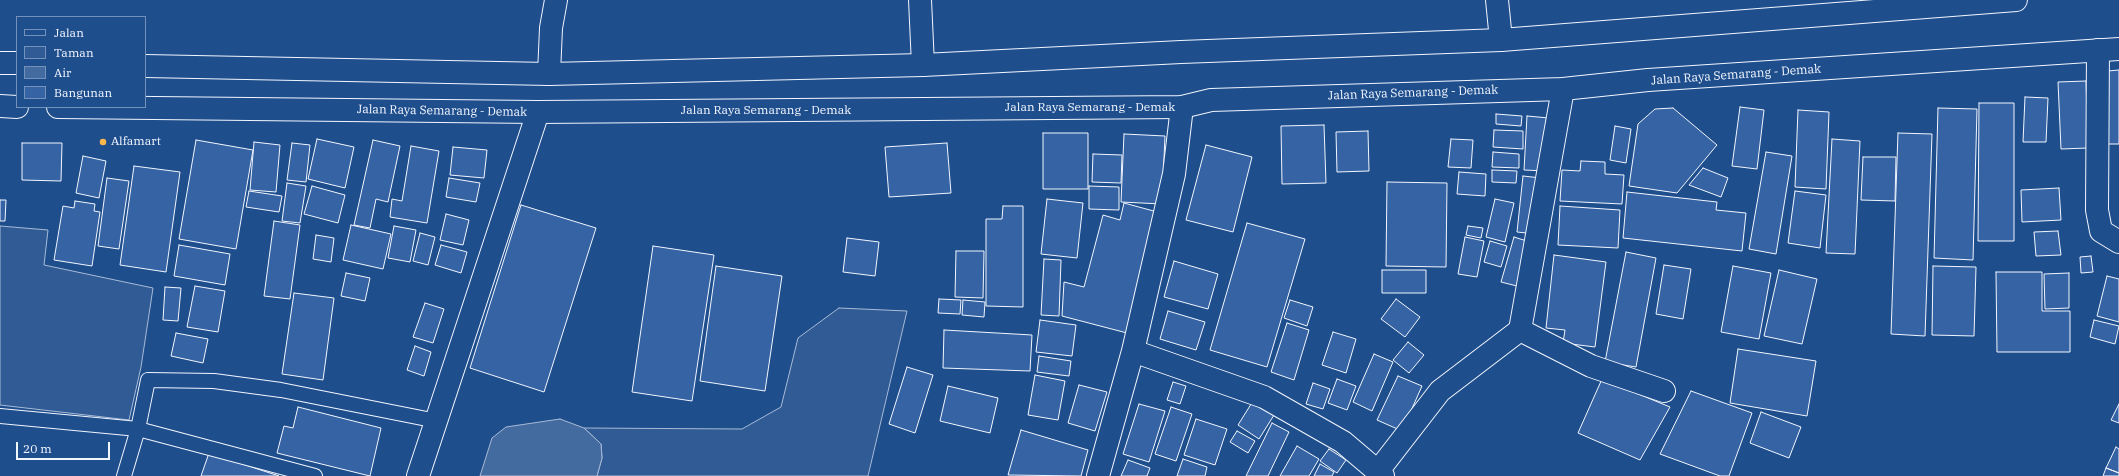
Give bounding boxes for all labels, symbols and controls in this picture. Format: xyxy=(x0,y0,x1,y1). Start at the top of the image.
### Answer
legend xyxy=(16,16,146,108)
text: Jalan xyxy=(54,25,84,40)
text: Taman xyxy=(54,45,94,60)
street label: Jalan Raya Semarang - Demak xyxy=(1651,62,1821,88)
text: Air xyxy=(54,65,71,80)
street label: Jalan Raya Semarang - Demak xyxy=(1328,83,1498,103)
text: Bangunan xyxy=(54,85,112,100)
street label: Jalan Raya Semarang - Demak xyxy=(1005,101,1175,115)
street label: Jalan Raya Semarang - Demak xyxy=(357,102,527,120)
street label: Jalan Raya Semarang - Demak xyxy=(681,104,851,118)
place label: Alfamart xyxy=(111,135,161,149)
marker: Alfamart xyxy=(98,137,108,147)
scale bar xyxy=(18,434,112,460)
text: 20 m xyxy=(23,441,52,456)

